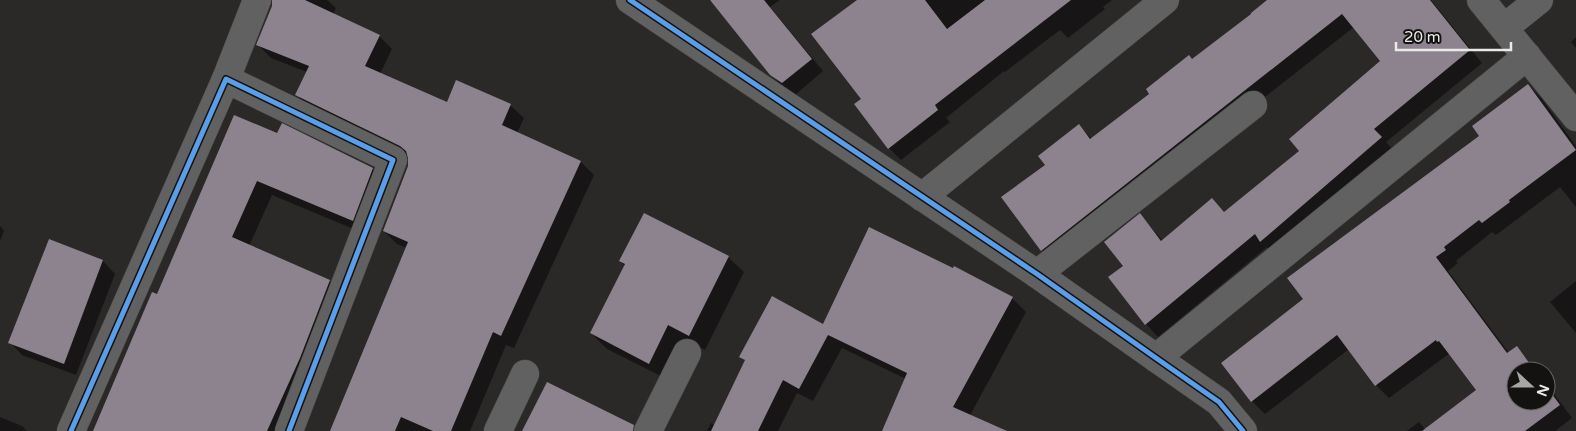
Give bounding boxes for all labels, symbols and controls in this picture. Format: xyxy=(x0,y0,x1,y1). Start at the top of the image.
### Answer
scale bar xyxy=(1396,20,1511,52)
text: 20 m xyxy=(1404,28,1441,46)
north arrow xyxy=(1506,361,1556,411)
text: N xyxy=(1533,382,1553,399)

